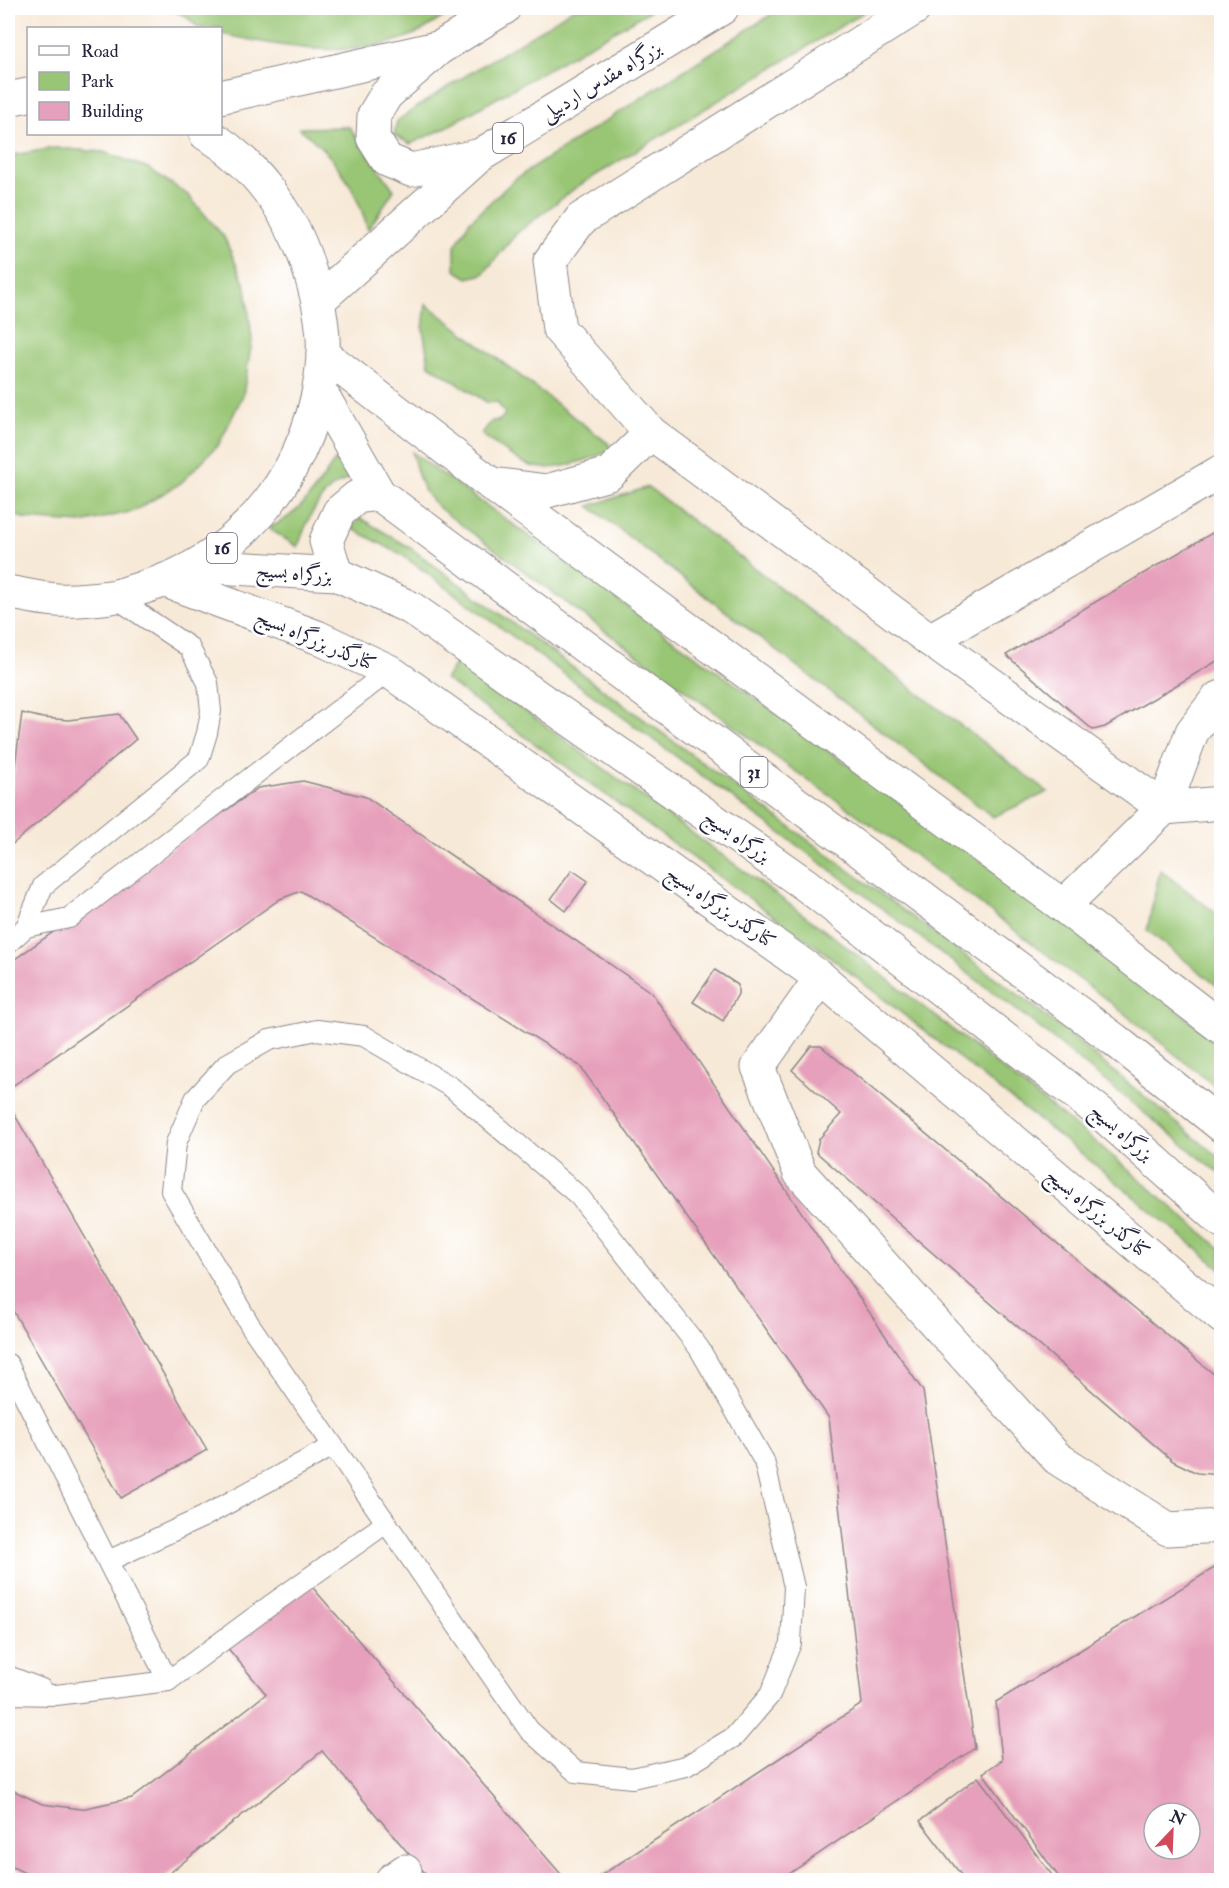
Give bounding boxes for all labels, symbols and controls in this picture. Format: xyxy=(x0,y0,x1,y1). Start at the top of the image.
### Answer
legend xyxy=(27,27,222,135)
street label: بزرگراه مقدس اردبیلی xyxy=(536,34,667,128)
text: Road xyxy=(81,40,119,63)
text: Park xyxy=(81,70,114,93)
text: Building xyxy=(81,100,144,123)
road number: 16 xyxy=(493,123,523,153)
road number: 16 xyxy=(207,533,237,563)
street label: بزرگراه بسیج xyxy=(254,556,334,594)
street label: کنارگذر بزرگراه بسیج xyxy=(250,602,381,681)
road number: 31 xyxy=(740,757,768,787)
street label: بزرگراه بسیج xyxy=(696,803,776,872)
street label: کنارگذر بزرگراه بسیج xyxy=(659,858,782,958)
street label: بزرگراه بسیج xyxy=(1082,1097,1160,1171)
street label: کنارگذر بزرگراه بسیج xyxy=(1038,1161,1156,1268)
north arrow xyxy=(1142,1801,1202,1861)
text: N xyxy=(1166,1806,1189,1830)

